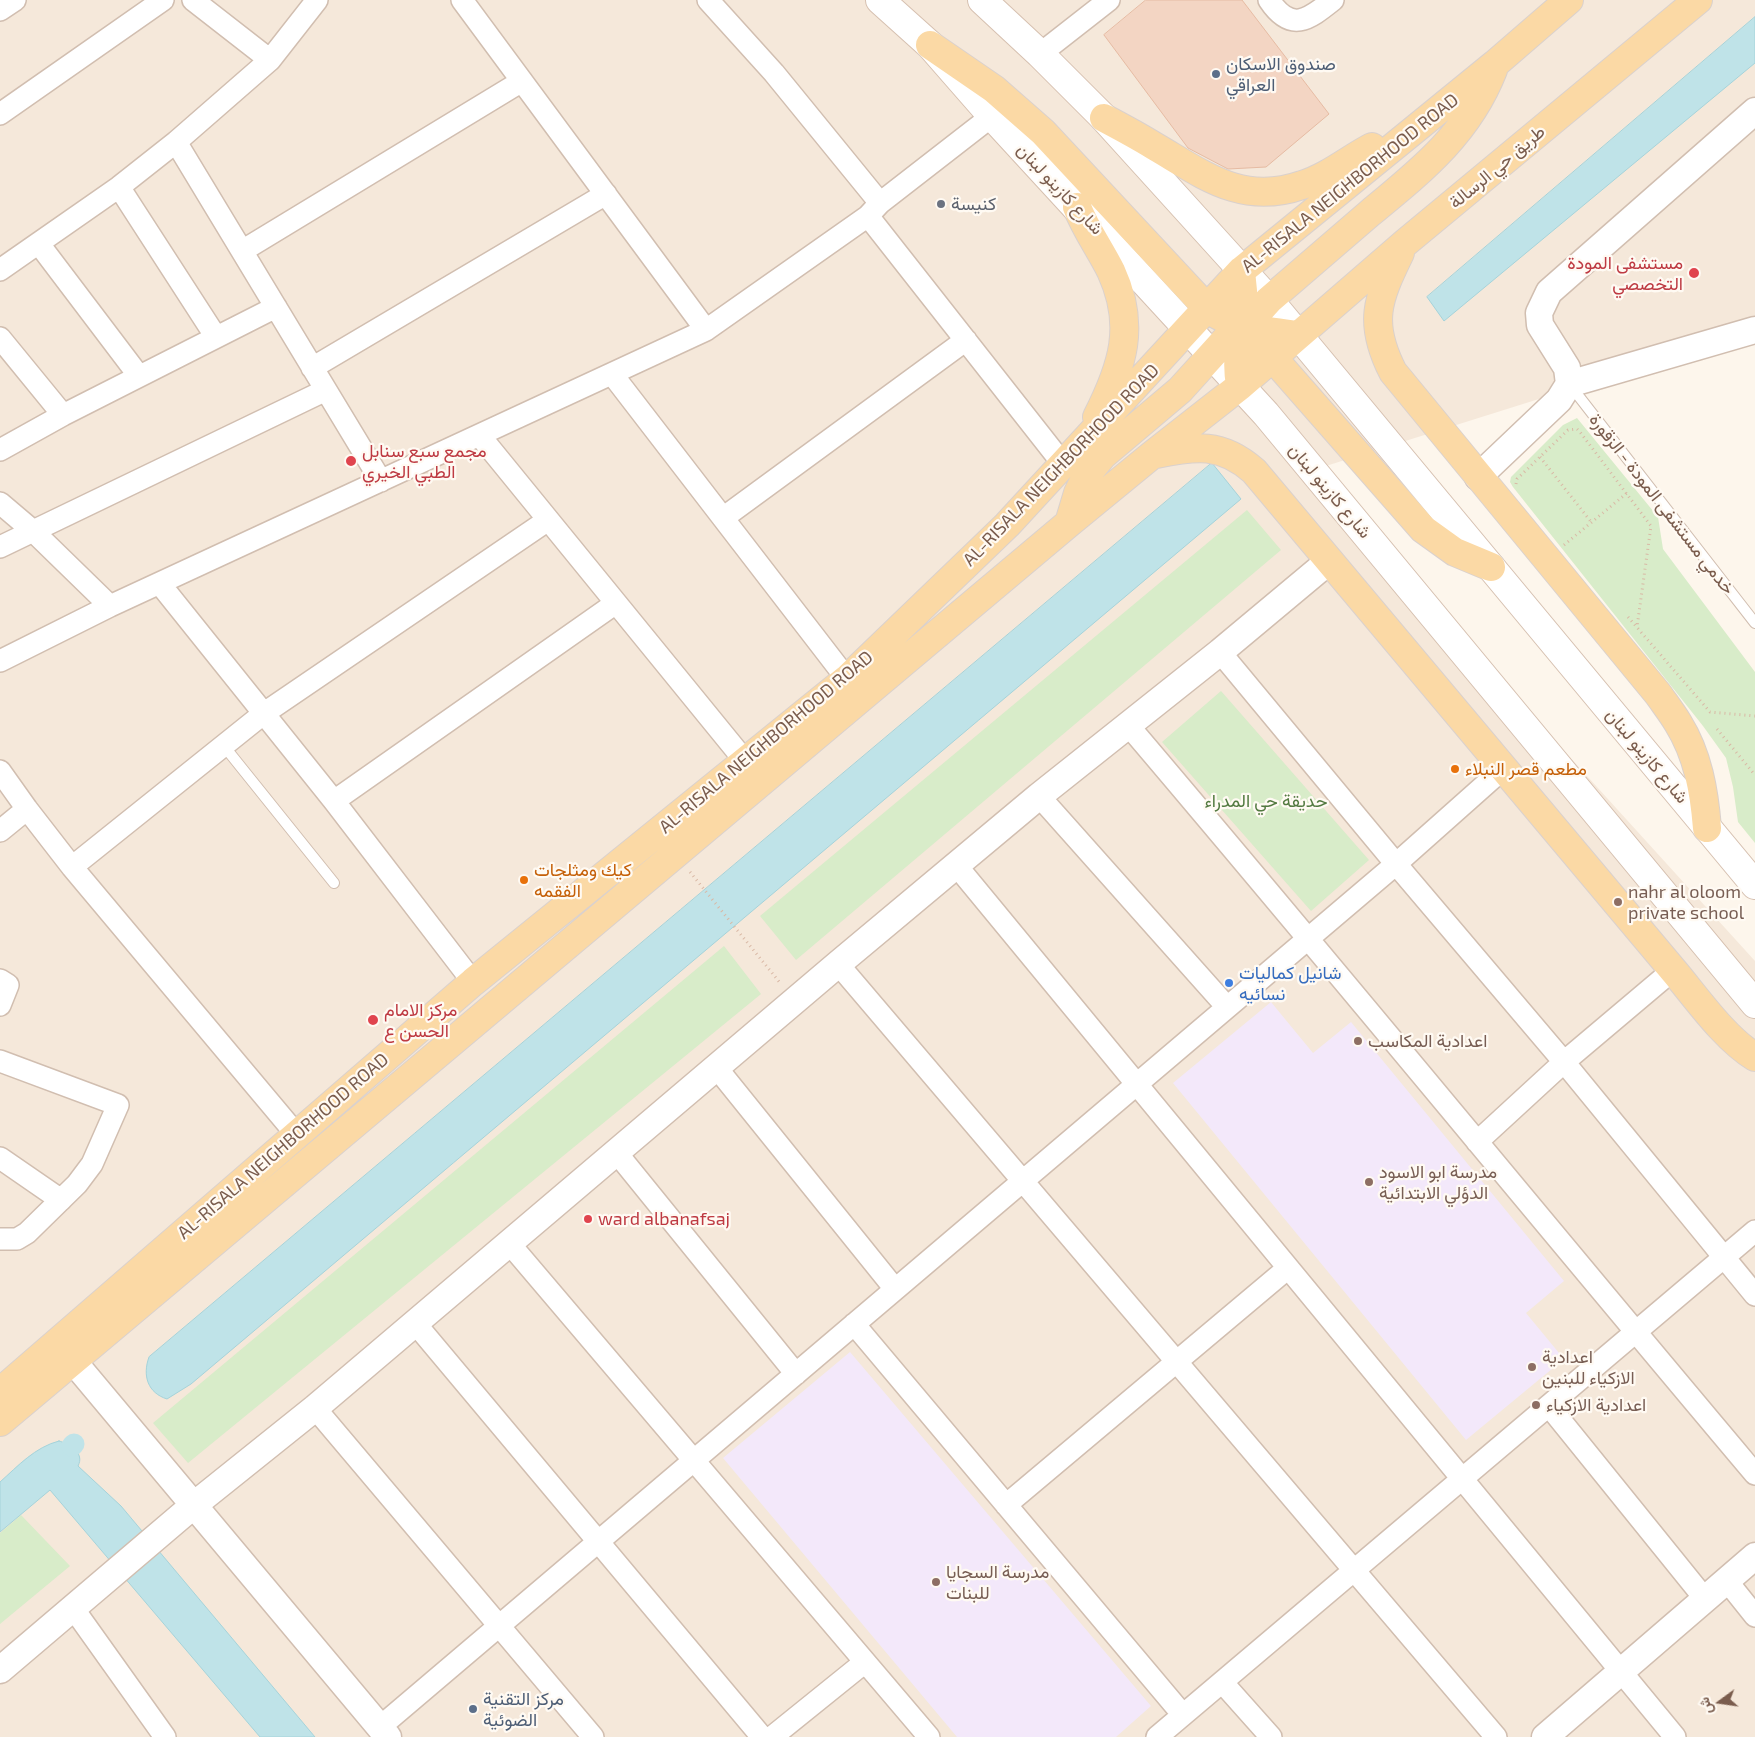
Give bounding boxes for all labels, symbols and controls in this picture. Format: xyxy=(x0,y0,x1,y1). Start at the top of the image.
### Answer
place label: صندوق الاسكان العراقي xyxy=(1226,53,1336,96)
marker: صندوق الاسكان العراقي xyxy=(1210,68,1222,80)
street label: AL-RISALA NEIGHBORHOOD ROAD xyxy=(1237,89,1463,277)
street label: طريق حي الرسالة xyxy=(1445,121,1549,213)
street label: شارع كازينو لبنان xyxy=(1012,139,1108,239)
place label: كنيسة xyxy=(951,193,996,215)
marker: كنيسة xyxy=(935,198,947,210)
place label: مستشفى المودة التخصصي xyxy=(1567,252,1683,294)
marker: مستشفى المودة التخصصي xyxy=(1687,266,1701,280)
street label: AL-RISALA NEIGHBORHOOD ROAD xyxy=(959,359,1163,571)
street label: خدمي مستشفى المودة - الزقورة xyxy=(1585,409,1739,599)
street label: شارع كازينو لبنان xyxy=(1284,439,1376,543)
place label: مجمع سبع سنابل الطبي الخيري xyxy=(362,440,487,482)
marker: مجمع سبع سنابل الطبي الخيري xyxy=(344,454,358,468)
street label: AL-RISALA NEIGHBORHOOD ROAD xyxy=(655,646,877,838)
street label: شارع كازينو لبنان xyxy=(1601,704,1693,808)
place label: مطعم قصر النبلاء xyxy=(1465,758,1587,780)
marker: مطعم قصر النبلاء xyxy=(1449,763,1461,775)
park label: حديقة حي المدراء xyxy=(1205,790,1327,812)
place label: كيك ومثلجات الفقمه xyxy=(534,859,632,902)
marker: كيك ومثلجات الفقمه xyxy=(518,874,530,886)
place label: nahr al oloom private school xyxy=(1628,881,1744,924)
marker: nahr al oloom private school xyxy=(1612,896,1624,908)
place label: شانيل كماليات نسائيه xyxy=(1239,962,1341,1004)
marker: شانيل كماليات نسائيه xyxy=(1223,977,1235,989)
place label: مركز الامام الحسن ع xyxy=(384,999,457,1042)
marker: مركز الامام الحسن ع xyxy=(366,1013,380,1027)
place label: اعدادية المكاسب xyxy=(1368,1030,1487,1052)
marker: اعدادية المكاسب xyxy=(1352,1035,1364,1047)
street label: AL-RISALA NEIGHBORHOOD ROAD xyxy=(173,1048,393,1244)
place label: مدرسة ابو الاسود الدؤلي الابتدائية xyxy=(1379,1161,1497,1204)
marker: مدرسة ابو الاسود الدؤلي الابتدائية xyxy=(1363,1176,1375,1188)
place label: ward albanafsaj xyxy=(598,1208,730,1230)
marker: ward albanafsaj xyxy=(582,1213,594,1225)
place label: اعدادية الازكياء للبنين xyxy=(1542,1346,1635,1388)
marker: اعدادية الازكياء للبنين xyxy=(1526,1361,1538,1373)
place label: اعدادية الازكياء xyxy=(1546,1394,1646,1416)
marker: اعدادية الازكياء xyxy=(1530,1399,1542,1411)
place label: مدرسة السجايا للبنات xyxy=(946,1561,1049,1604)
marker: مدرسة السجايا للبنات xyxy=(930,1576,942,1588)
north arrow xyxy=(1695,1677,1745,1727)
place label: مركز التقنية الضوئية xyxy=(483,1688,564,1730)
text: ش xyxy=(1695,1696,1715,1716)
marker: مركز التقنية الضوئية xyxy=(467,1703,479,1715)

